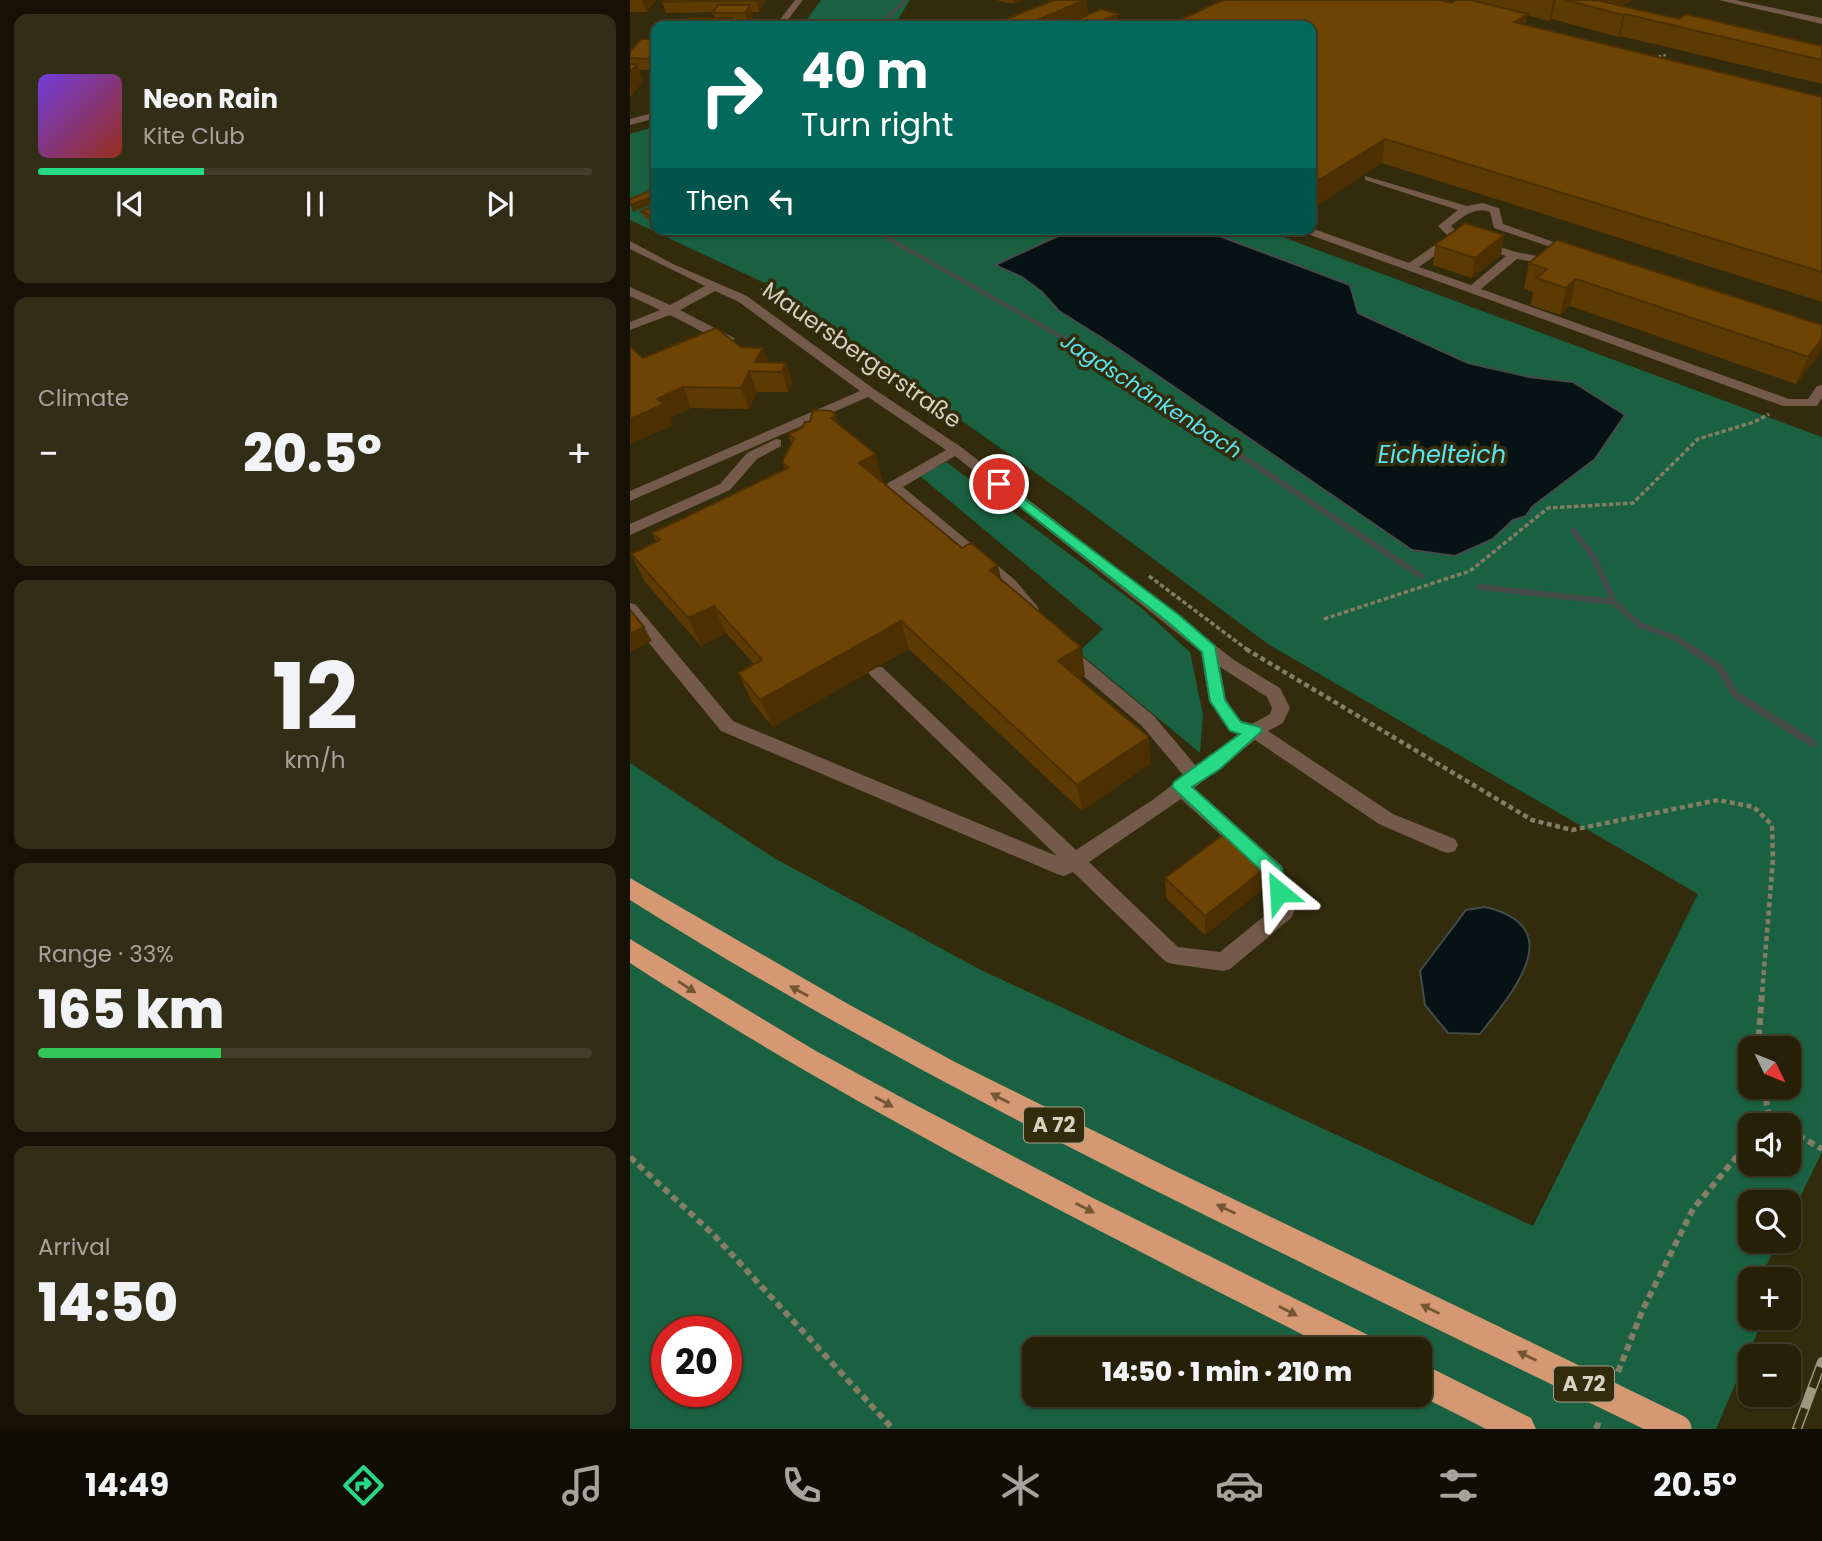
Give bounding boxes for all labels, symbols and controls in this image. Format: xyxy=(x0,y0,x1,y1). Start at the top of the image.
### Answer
text: 40 m xyxy=(801,37,928,105)
icon: right xyxy=(686,49,777,140)
text: Neon Rain xyxy=(143,81,278,117)
text: Turn right xyxy=(801,102,953,147)
text: Kite Club xyxy=(143,120,245,152)
icon: left xyxy=(763,182,801,220)
text: Then xyxy=(686,183,749,219)
icon: previous xyxy=(111,185,149,223)
icon: pause xyxy=(296,185,334,223)
icon: next xyxy=(481,185,519,223)
street label: Mauersbergerstraße xyxy=(756,274,968,436)
water label: Jagdschänkenbach xyxy=(1055,326,1247,465)
text: Climate xyxy=(38,382,129,414)
text: 20.5° xyxy=(243,417,382,490)
text: − xyxy=(38,427,59,480)
text: + xyxy=(566,427,592,480)
water label: Eichelteich xyxy=(1378,438,1506,471)
pin xyxy=(969,454,1029,514)
icon: arrive xyxy=(980,465,1018,503)
text: 12 xyxy=(272,633,358,761)
text: km/h xyxy=(284,744,346,776)
position arrow xyxy=(1242,855,1316,929)
text: Range · 33% xyxy=(38,938,174,970)
text: 165 km xyxy=(38,973,224,1046)
one-way arrow xyxy=(678,980,697,993)
one-way arrow xyxy=(789,985,809,996)
north arrow xyxy=(1738,1036,1801,1099)
map controls xyxy=(1738,1036,1801,1407)
one-way arrow xyxy=(990,1092,1010,1103)
one-way arrow xyxy=(874,1095,894,1107)
road number: A 72 xyxy=(1024,1108,1084,1142)
button: sound xyxy=(1738,1113,1801,1176)
button: search xyxy=(1738,1190,1801,1253)
one-way arrow xyxy=(1075,1202,1095,1214)
one-way arrow xyxy=(1216,1204,1236,1215)
text: Arrival xyxy=(38,1231,110,1263)
text: 14:50 xyxy=(38,1266,178,1339)
button: + xyxy=(1738,1267,1801,1330)
one-way arrow xyxy=(1420,1303,1440,1315)
one-way arrow xyxy=(1278,1305,1297,1317)
speed limit sign: 20 xyxy=(651,1316,742,1407)
button: − xyxy=(1738,1344,1801,1407)
one-way arrow xyxy=(1517,1351,1537,1362)
text: 14:50 · 1 min · 210 m xyxy=(1102,1354,1352,1390)
road number: A 72 xyxy=(1554,1366,1614,1402)
icon: directions xyxy=(339,1461,388,1510)
icon: music xyxy=(558,1461,607,1510)
icon: phone xyxy=(777,1461,826,1510)
icon: climate xyxy=(996,1461,1045,1510)
icon: car xyxy=(1215,1461,1264,1510)
icon: filters xyxy=(1434,1461,1483,1510)
text: 14:49 xyxy=(85,1462,169,1507)
text: 20.5° xyxy=(1653,1462,1737,1507)

